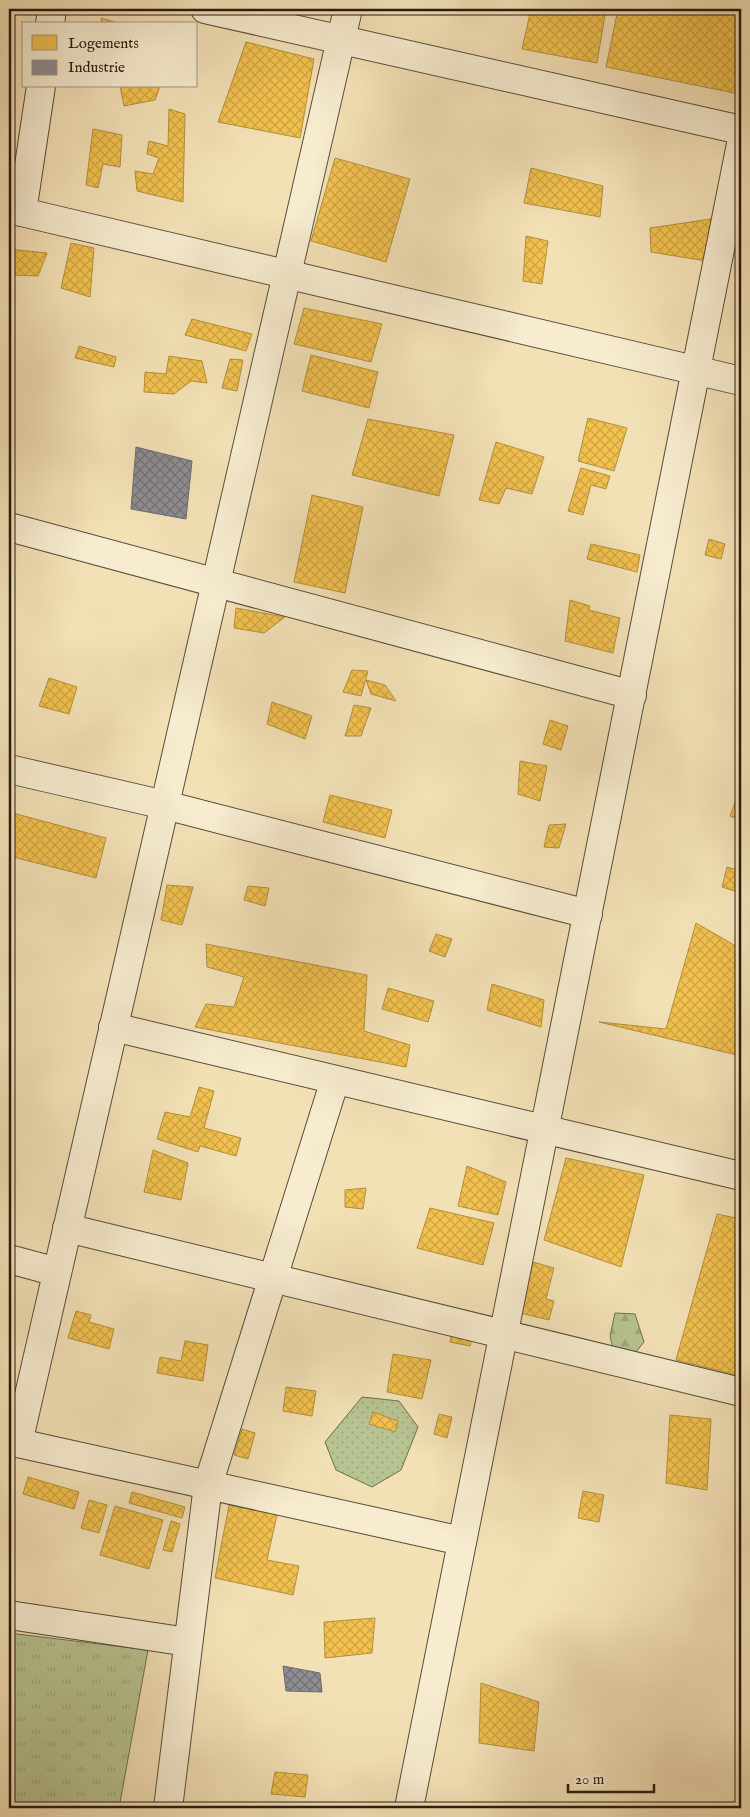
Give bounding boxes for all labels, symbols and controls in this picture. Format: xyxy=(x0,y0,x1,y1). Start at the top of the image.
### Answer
legend xyxy=(22,22,198,88)
text: Logements xyxy=(68,34,139,53)
text: Industrie xyxy=(68,58,125,77)
scale bar xyxy=(568,1762,654,1794)
text: 20 m xyxy=(575,1770,605,1789)

